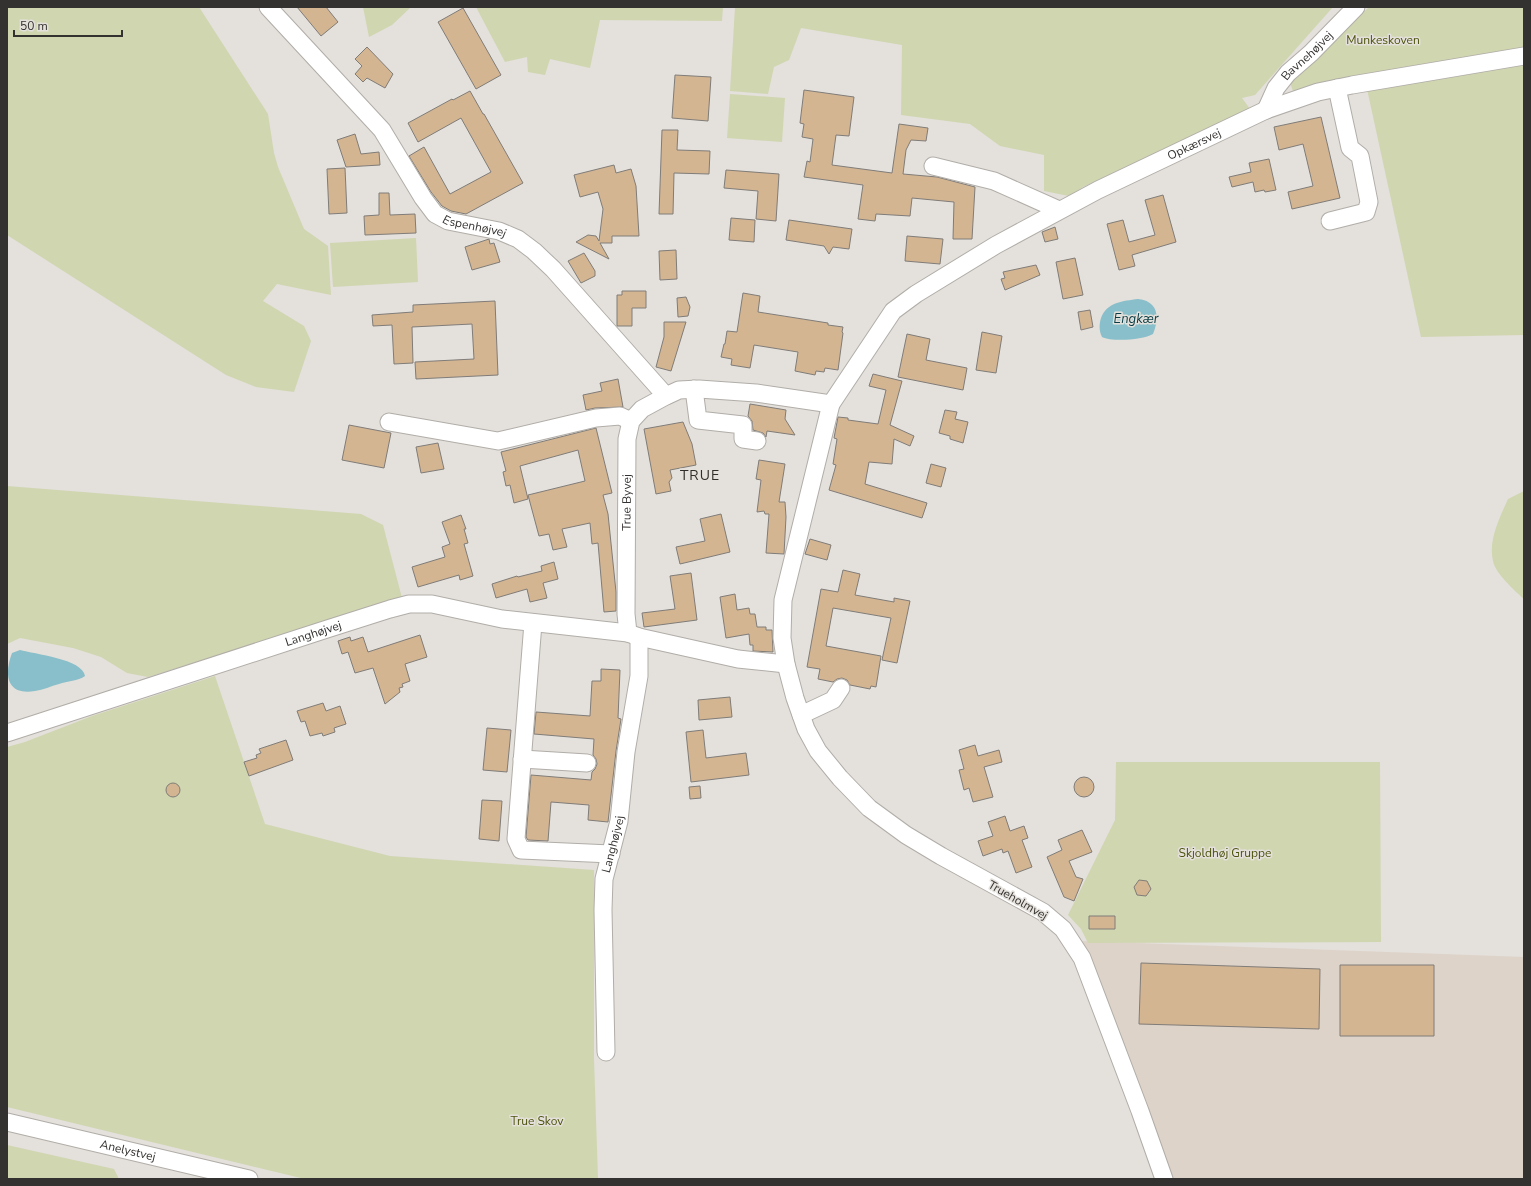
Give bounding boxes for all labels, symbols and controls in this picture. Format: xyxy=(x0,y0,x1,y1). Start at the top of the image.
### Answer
scale bar xyxy=(14,12,122,38)
text: 50 m xyxy=(20,18,48,34)
street label: Bavnehøjvej xyxy=(1277,27,1336,84)
park label: Munkeskoven xyxy=(1346,32,1420,48)
street label: Opkærsvej xyxy=(1165,125,1224,164)
street label: Espenhøjvej xyxy=(440,212,509,241)
water label: Engkær xyxy=(1114,310,1159,328)
district label: TRUE xyxy=(680,466,720,485)
street label: True Byvej xyxy=(618,474,635,531)
street label: Langhøjvej xyxy=(283,617,344,650)
street label: Langhøjvej xyxy=(598,815,628,874)
park label: Skjoldhøj Gruppe xyxy=(1179,845,1271,861)
street label: Trueholmvej xyxy=(985,877,1051,924)
park label: True Skov xyxy=(511,1113,564,1129)
street label: Anelystvej xyxy=(98,1136,157,1165)

